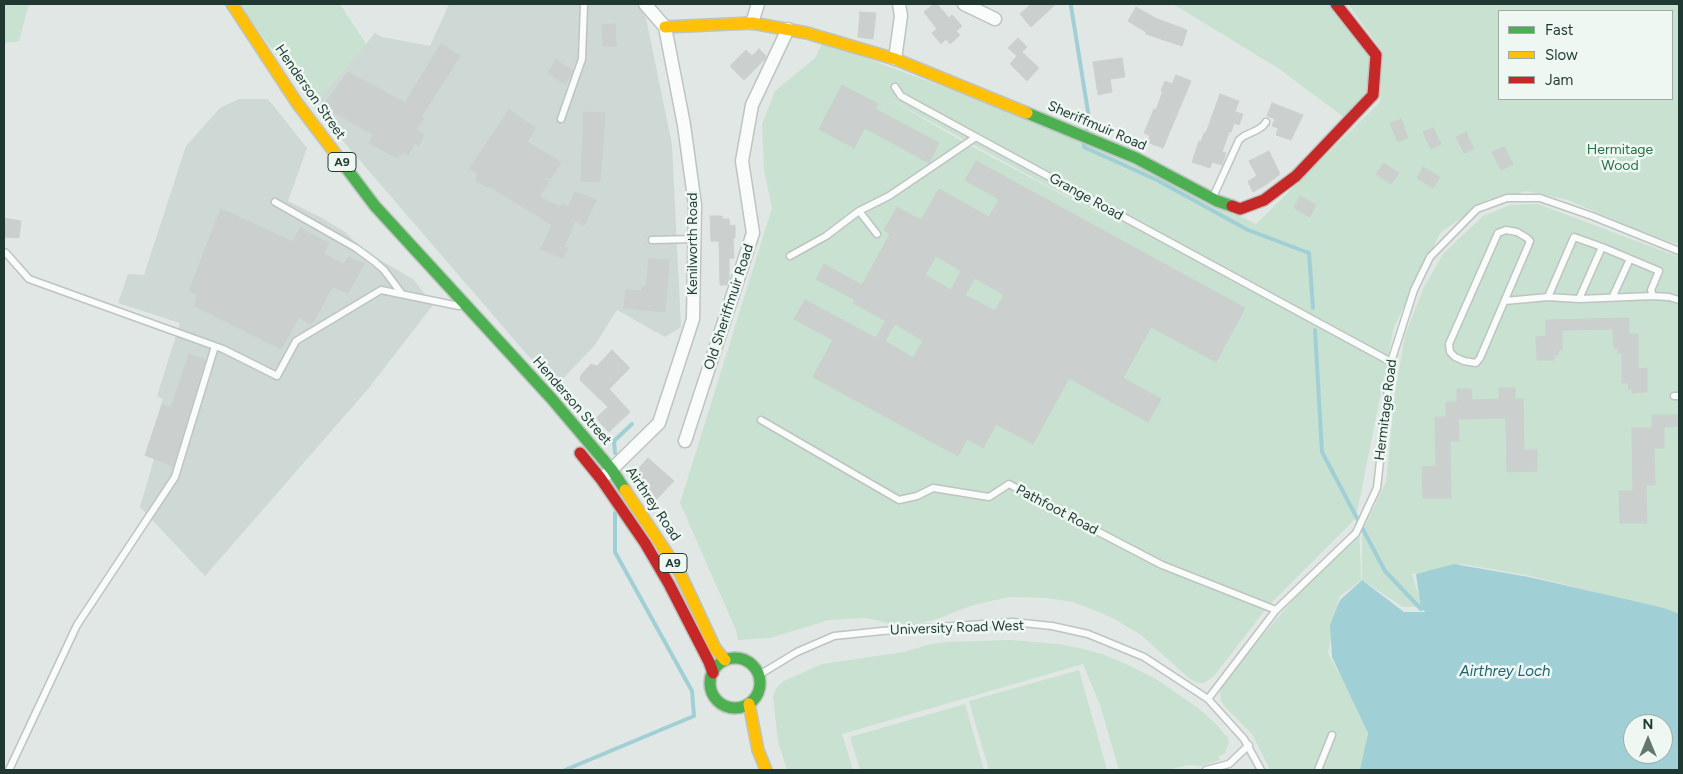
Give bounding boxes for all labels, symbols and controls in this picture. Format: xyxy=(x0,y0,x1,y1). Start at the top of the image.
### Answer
legend xyxy=(1498,10,1673,100)
text: Fast xyxy=(1545,21,1573,39)
street label: Henderson Street xyxy=(271,41,349,143)
text: Slow xyxy=(1545,46,1578,64)
text: Jam xyxy=(1545,71,1573,89)
street label: Sheriffmuir Road xyxy=(1045,98,1149,154)
park label: Hermitage Wood xyxy=(1587,142,1653,174)
road number: A9 xyxy=(328,152,356,172)
street label: Grange Road xyxy=(1046,170,1126,224)
street label: Kenilworth Road xyxy=(685,193,701,295)
street label: Old Sheriffmuir Road xyxy=(701,242,757,372)
street label: Henderson Street xyxy=(529,353,615,449)
street label: Hermitage Road xyxy=(1371,358,1401,462)
street label: Airthrey Road xyxy=(622,464,684,544)
street label: Pathfoot Road xyxy=(1013,481,1101,539)
road number: A9 xyxy=(659,554,687,572)
street label: University Road West xyxy=(890,617,1024,639)
water label: Airthrey Loch xyxy=(1460,663,1550,681)
north arrow xyxy=(1623,714,1673,764)
text: N xyxy=(1643,716,1653,733)

